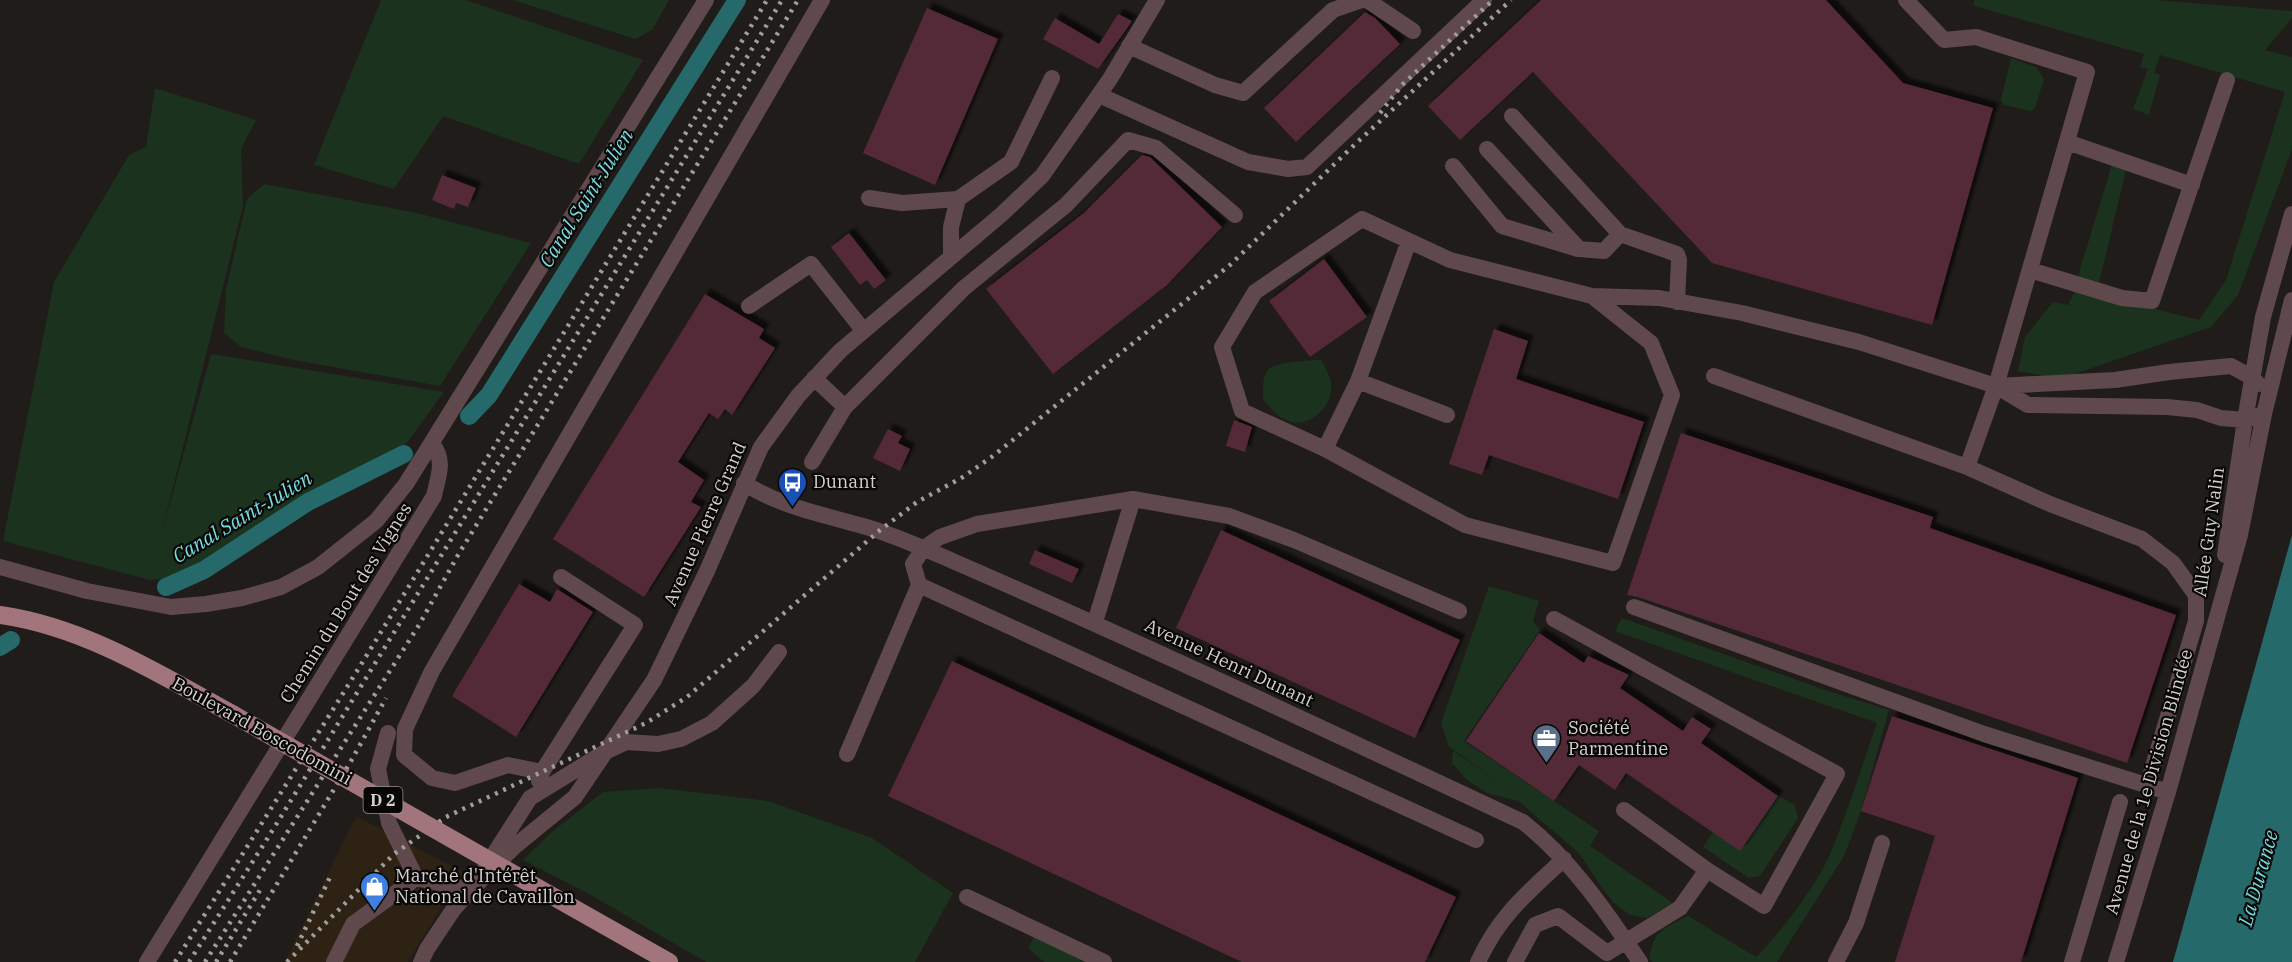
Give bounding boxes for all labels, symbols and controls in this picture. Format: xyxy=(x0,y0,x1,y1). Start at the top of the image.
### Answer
water label: Canal Saint-Julien xyxy=(532,123,639,272)
street label: Avenue Pierre Grand xyxy=(658,438,751,609)
water label: Canal Saint-Julien xyxy=(167,464,317,569)
bus stop icon: Dunant xyxy=(776,466,808,508)
street label: Allée Guy Nalin xyxy=(2188,466,2229,598)
place label: Dunant xyxy=(813,470,876,493)
street label: Chemin du Bout des Vignes xyxy=(274,498,417,707)
street label: Avenue Henri Dunant xyxy=(1141,613,1317,712)
street label: Avenue de la 1e Division Blindée xyxy=(2100,646,2197,917)
street label: Boulevard Boscodomini xyxy=(168,671,357,790)
place label: Société Parmentine xyxy=(1568,716,1668,760)
office icon: Société Parmentine xyxy=(1531,722,1563,764)
road number: D 2 xyxy=(364,787,403,813)
water label: La Durance xyxy=(2231,827,2284,930)
place label: Marché d'Intérêt National de Cavaillon xyxy=(395,864,575,908)
shop icon: Marché d'Intérêt National de Cavaillon xyxy=(358,870,390,912)

